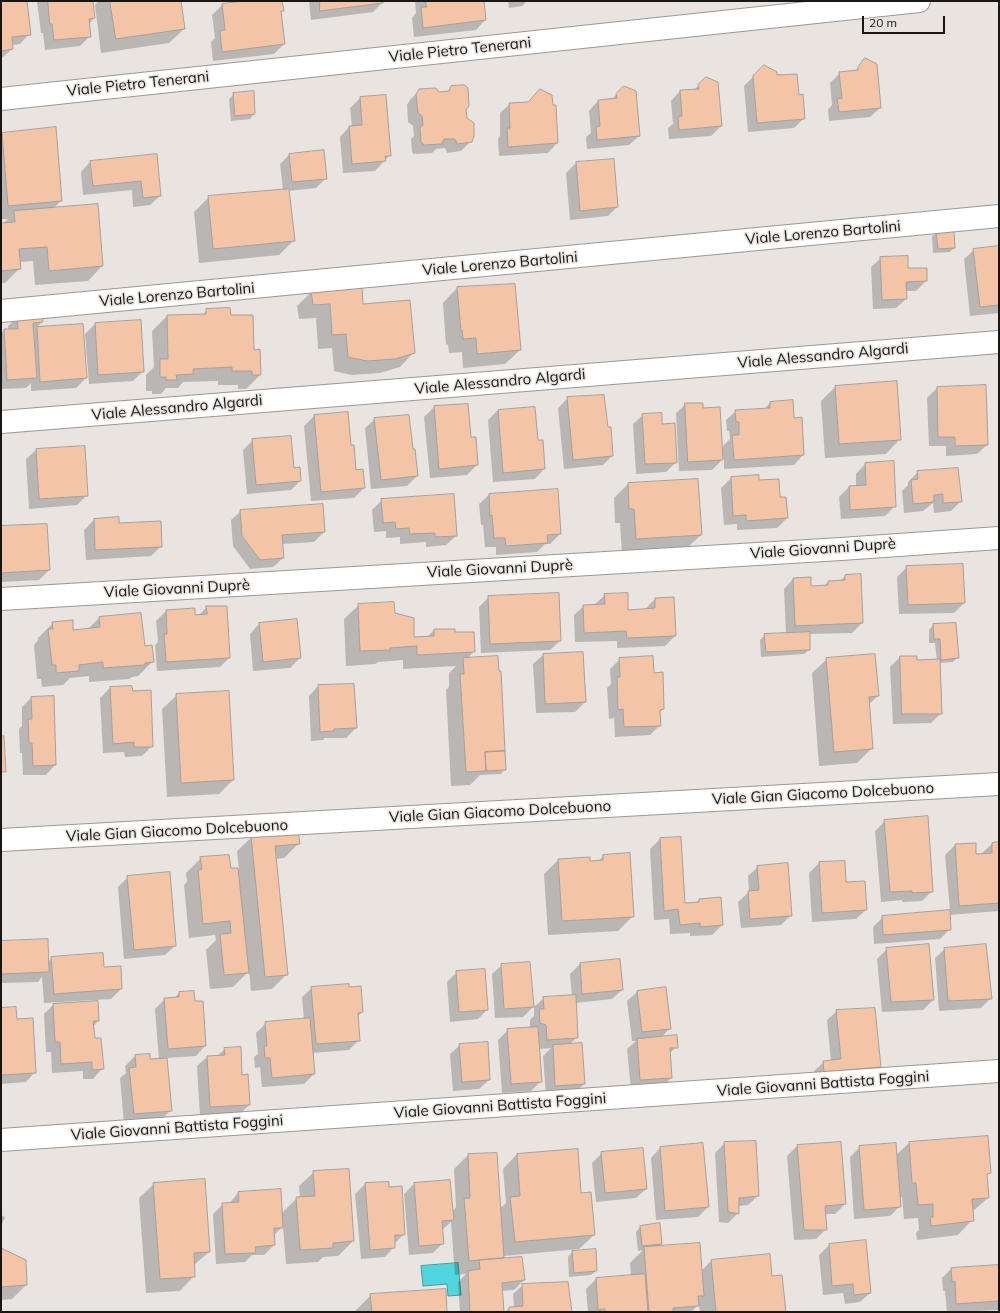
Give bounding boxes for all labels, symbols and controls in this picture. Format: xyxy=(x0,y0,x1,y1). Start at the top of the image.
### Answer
scale bar xyxy=(864,8,947,34)
text: 20 m xyxy=(869,15,897,30)
street label: Viale Pietro Tenerani xyxy=(388,34,532,66)
street label: Viale Pietro Tenerani xyxy=(66,68,210,100)
street label: Viale Lorenzo Bartolini xyxy=(744,217,902,249)
street label: Viale Lorenzo Bartolini xyxy=(421,248,579,280)
street label: Viale Lorenzo Bartolini xyxy=(98,279,256,311)
street label: Viale Alessandro Algardi xyxy=(737,340,909,372)
street label: Viale Alessandro Algardi xyxy=(414,366,586,398)
street label: Viale Alessandro Algardi xyxy=(91,392,263,424)
street label: Viale Giovanni Duprè xyxy=(750,535,896,563)
street label: Viale Giovanni Duprè xyxy=(427,556,573,582)
street label: Viale Giovanni Duprè xyxy=(104,576,250,602)
street label: Viale Gian Giacomo Dolcebuono xyxy=(712,779,934,809)
street label: Viale Gian Giacomo Dolcebuono xyxy=(389,797,611,827)
street label: Viale Gian Giacomo Dolcebuono xyxy=(66,816,288,846)
street label: Viale Giovanni Battista Foggini xyxy=(716,1068,930,1100)
street label: Viale Giovanni Battista Foggini xyxy=(393,1090,607,1122)
street label: Viale Giovanni Battista Foggini xyxy=(70,1112,284,1144)

